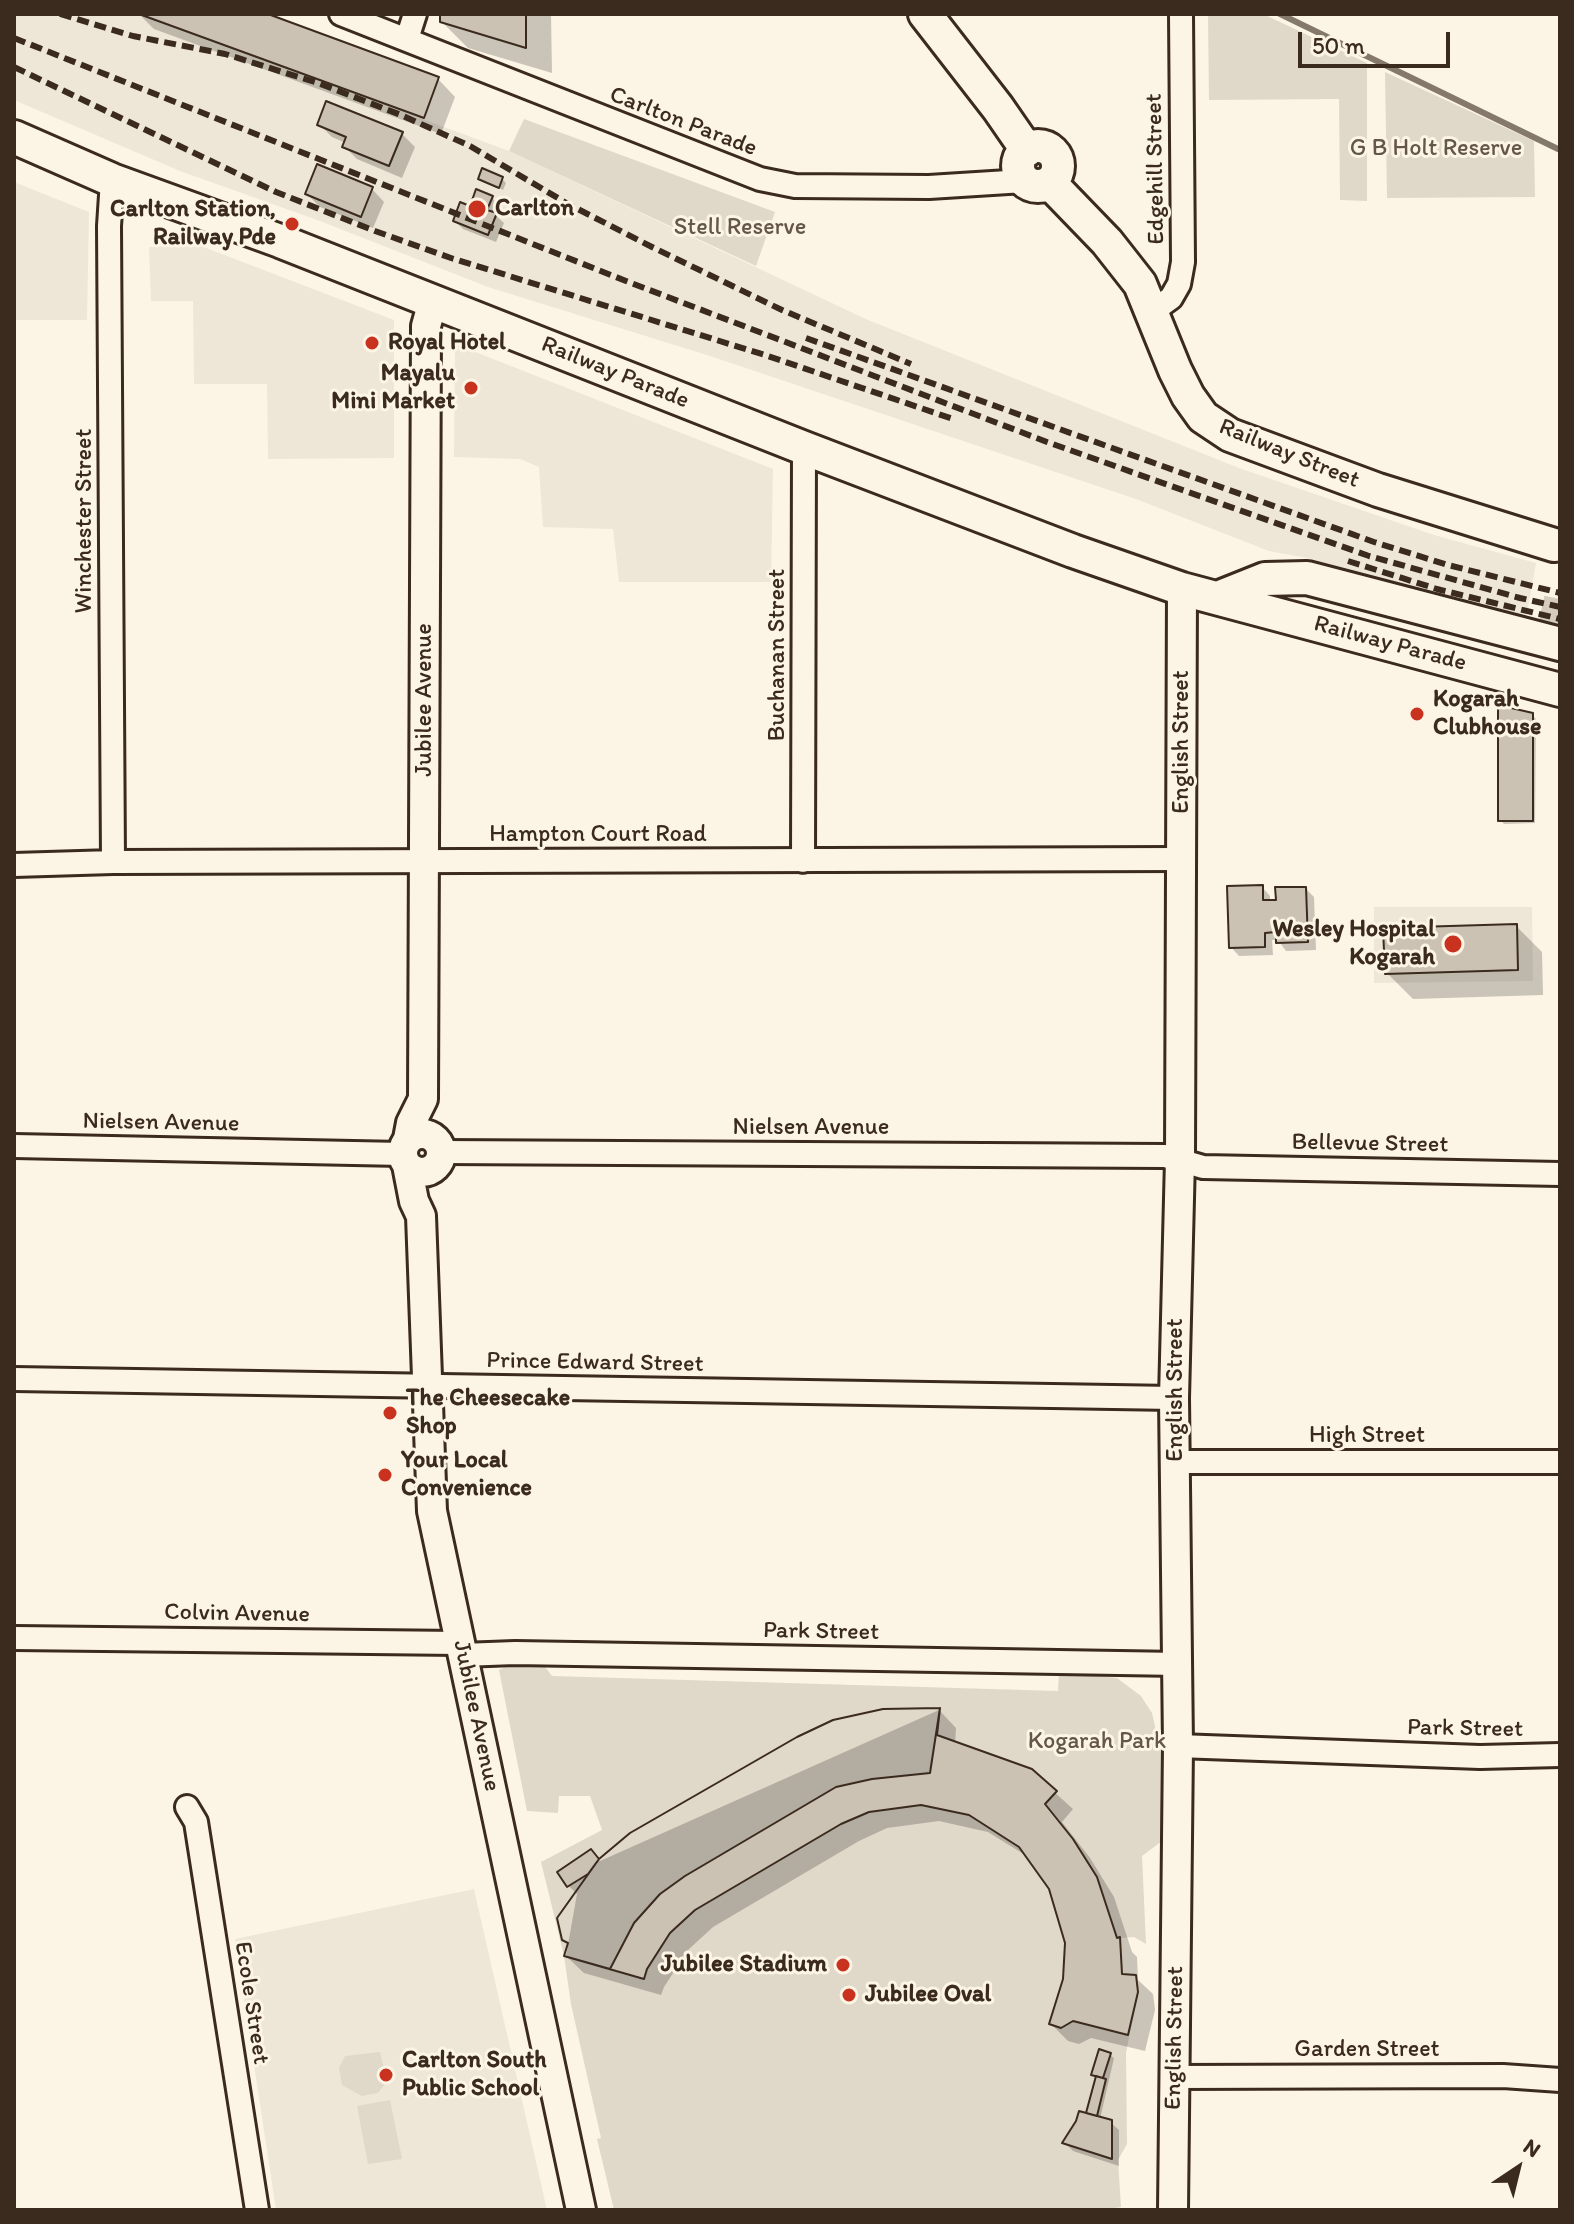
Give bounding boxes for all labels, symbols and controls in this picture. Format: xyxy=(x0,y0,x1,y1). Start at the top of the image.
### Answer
scale bar xyxy=(1302,16,1454,66)
text: 50 m xyxy=(1312,31,1365,60)
street label: Carlton Parade xyxy=(605,81,761,163)
street label: Edgehill Street xyxy=(1140,93,1172,245)
park label: G B Holt Reserve xyxy=(1350,135,1522,163)
place label: Carlton xyxy=(495,195,574,223)
place label: Carlton Station, Railway Pde xyxy=(110,196,276,252)
marker: Carlton xyxy=(466,198,488,220)
park label: Stell Reserve xyxy=(674,214,806,242)
marker: Carlton Station, Railway Pde xyxy=(283,215,301,233)
place label: Royal Hotel xyxy=(388,329,506,357)
street label: Railway Parade xyxy=(537,330,693,416)
marker: Royal Hotel xyxy=(363,334,381,352)
place label: Mayalu Mini Market xyxy=(331,360,455,416)
marker: Mayalu Mini Market xyxy=(462,379,480,397)
street label: Railway Street xyxy=(1215,413,1363,495)
street label: Winchester Street xyxy=(71,429,99,613)
street label: Buchanan Street xyxy=(764,569,792,741)
street label: Railway Parade xyxy=(1311,610,1469,678)
street label: Jubilee Avenue xyxy=(411,623,439,777)
street label: English Street xyxy=(1168,670,1196,814)
place label: Kogarah Clubhouse xyxy=(1433,686,1541,742)
marker: Kogarah Clubhouse xyxy=(1408,705,1426,723)
street label: Hampton Court Road xyxy=(489,821,707,849)
place label: Wesley Hospital Kogarah xyxy=(1272,916,1435,972)
marker: Wesley Hospital Kogarah xyxy=(1442,933,1464,955)
street label: Nielsen Avenue xyxy=(82,1107,240,1139)
street label: Nielsen Avenue xyxy=(733,1114,889,1142)
street label: Bellevue Street xyxy=(1291,1128,1449,1160)
street label: English Street xyxy=(1162,1318,1190,1462)
street label: Prince Edward Street xyxy=(486,1347,704,1379)
place label: The Cheesecake Shop xyxy=(406,1385,570,1441)
marker: The Cheesecake Shop xyxy=(381,1404,399,1422)
street label: High Street xyxy=(1309,1422,1425,1450)
place label: Your Local Convenience xyxy=(401,1447,532,1503)
marker: Your Local Convenience xyxy=(376,1466,394,1484)
street label: Colvin Avenue xyxy=(164,1598,310,1630)
street label: Park Street xyxy=(763,1617,879,1647)
street label: Jubilee Avenue xyxy=(446,1638,506,1794)
street label: Park Street xyxy=(1407,1714,1523,1744)
park label: Kogarah Park xyxy=(1028,1728,1166,1756)
street label: Ecole Street xyxy=(227,1940,275,2066)
place label: Jubilee Stadium xyxy=(661,1951,827,1979)
marker: Jubilee Stadium xyxy=(834,1956,852,1974)
street label: English Street xyxy=(1159,1966,1191,2110)
place label: Jubilee Oval xyxy=(865,1981,991,2009)
marker: Jubilee Oval xyxy=(840,1986,858,2004)
street label: Garden Street xyxy=(1294,2036,1440,2064)
place label: Carlton South Public School xyxy=(402,2047,547,2103)
marker: Carlton South Public School xyxy=(377,2066,395,2084)
north arrow xyxy=(1478,2128,1558,2208)
text: N xyxy=(1518,2133,1546,2163)

